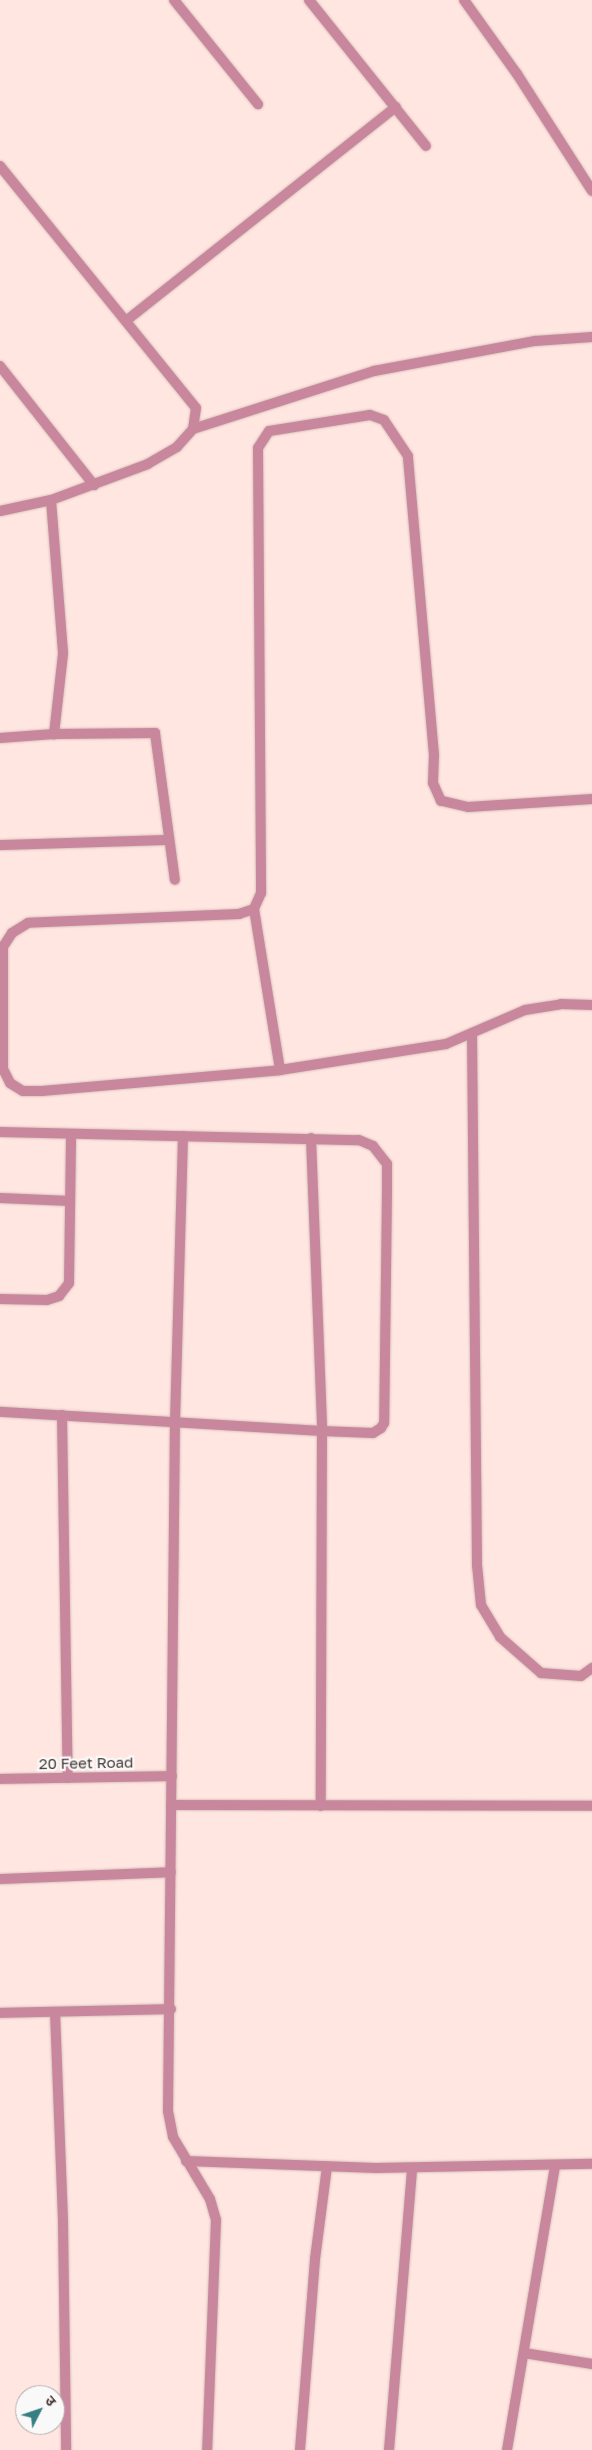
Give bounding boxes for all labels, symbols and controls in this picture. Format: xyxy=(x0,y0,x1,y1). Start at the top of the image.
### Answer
street label: 20 Feet Road xyxy=(39,1753,133,1773)
north arrow xyxy=(15,2385,65,2435)
text: उ xyxy=(42,2392,60,2409)

